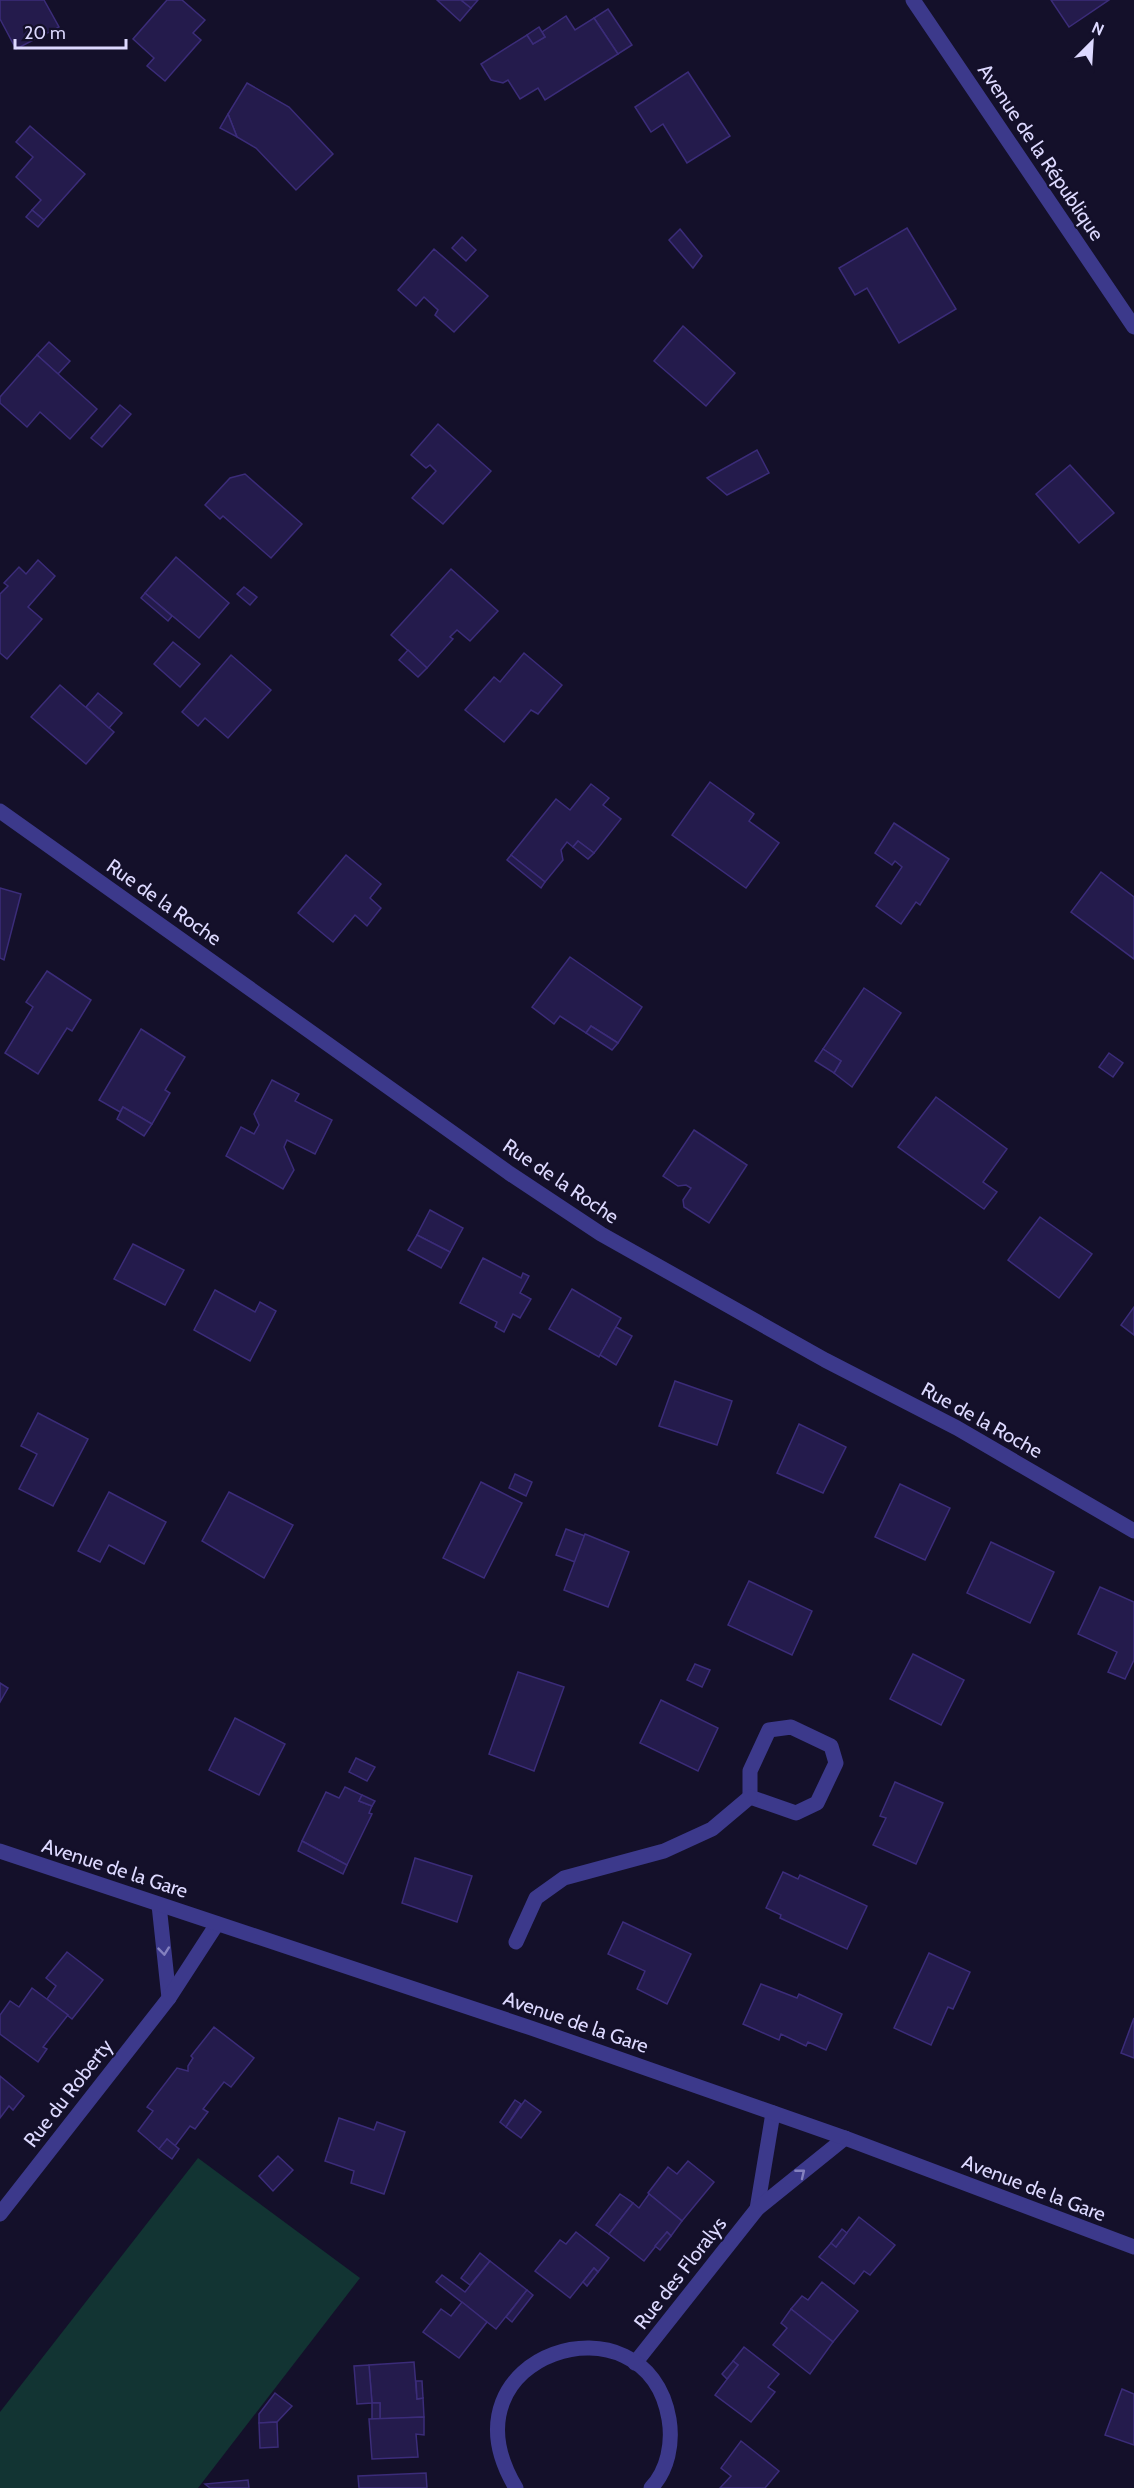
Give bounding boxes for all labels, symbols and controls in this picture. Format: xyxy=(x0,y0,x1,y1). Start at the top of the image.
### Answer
scale bar xyxy=(15,12,126,50)
north arrow xyxy=(1062,12,1122,72)
text: N xyxy=(1089,18,1107,40)
text: 20 m xyxy=(24,22,66,44)
street label: Avenue de la République xyxy=(973,59,1109,245)
street label: Rue de la Roche xyxy=(102,854,226,950)
street label: Rue de la Roche xyxy=(499,1133,623,1229)
street label: Rue de la Roche xyxy=(917,1377,1047,1463)
street label: Avenue de la Gare xyxy=(39,1833,191,1903)
one-way arrow xyxy=(157,1947,170,1956)
street label: Avenue de la Gare xyxy=(500,1986,652,2058)
street label: Rue du Roberty xyxy=(18,2034,118,2152)
street label: Avenue de la Gare xyxy=(959,2150,1109,2226)
one-way arrow xyxy=(794,2170,805,2181)
street label: Rue des Floralys xyxy=(629,2212,731,2334)

